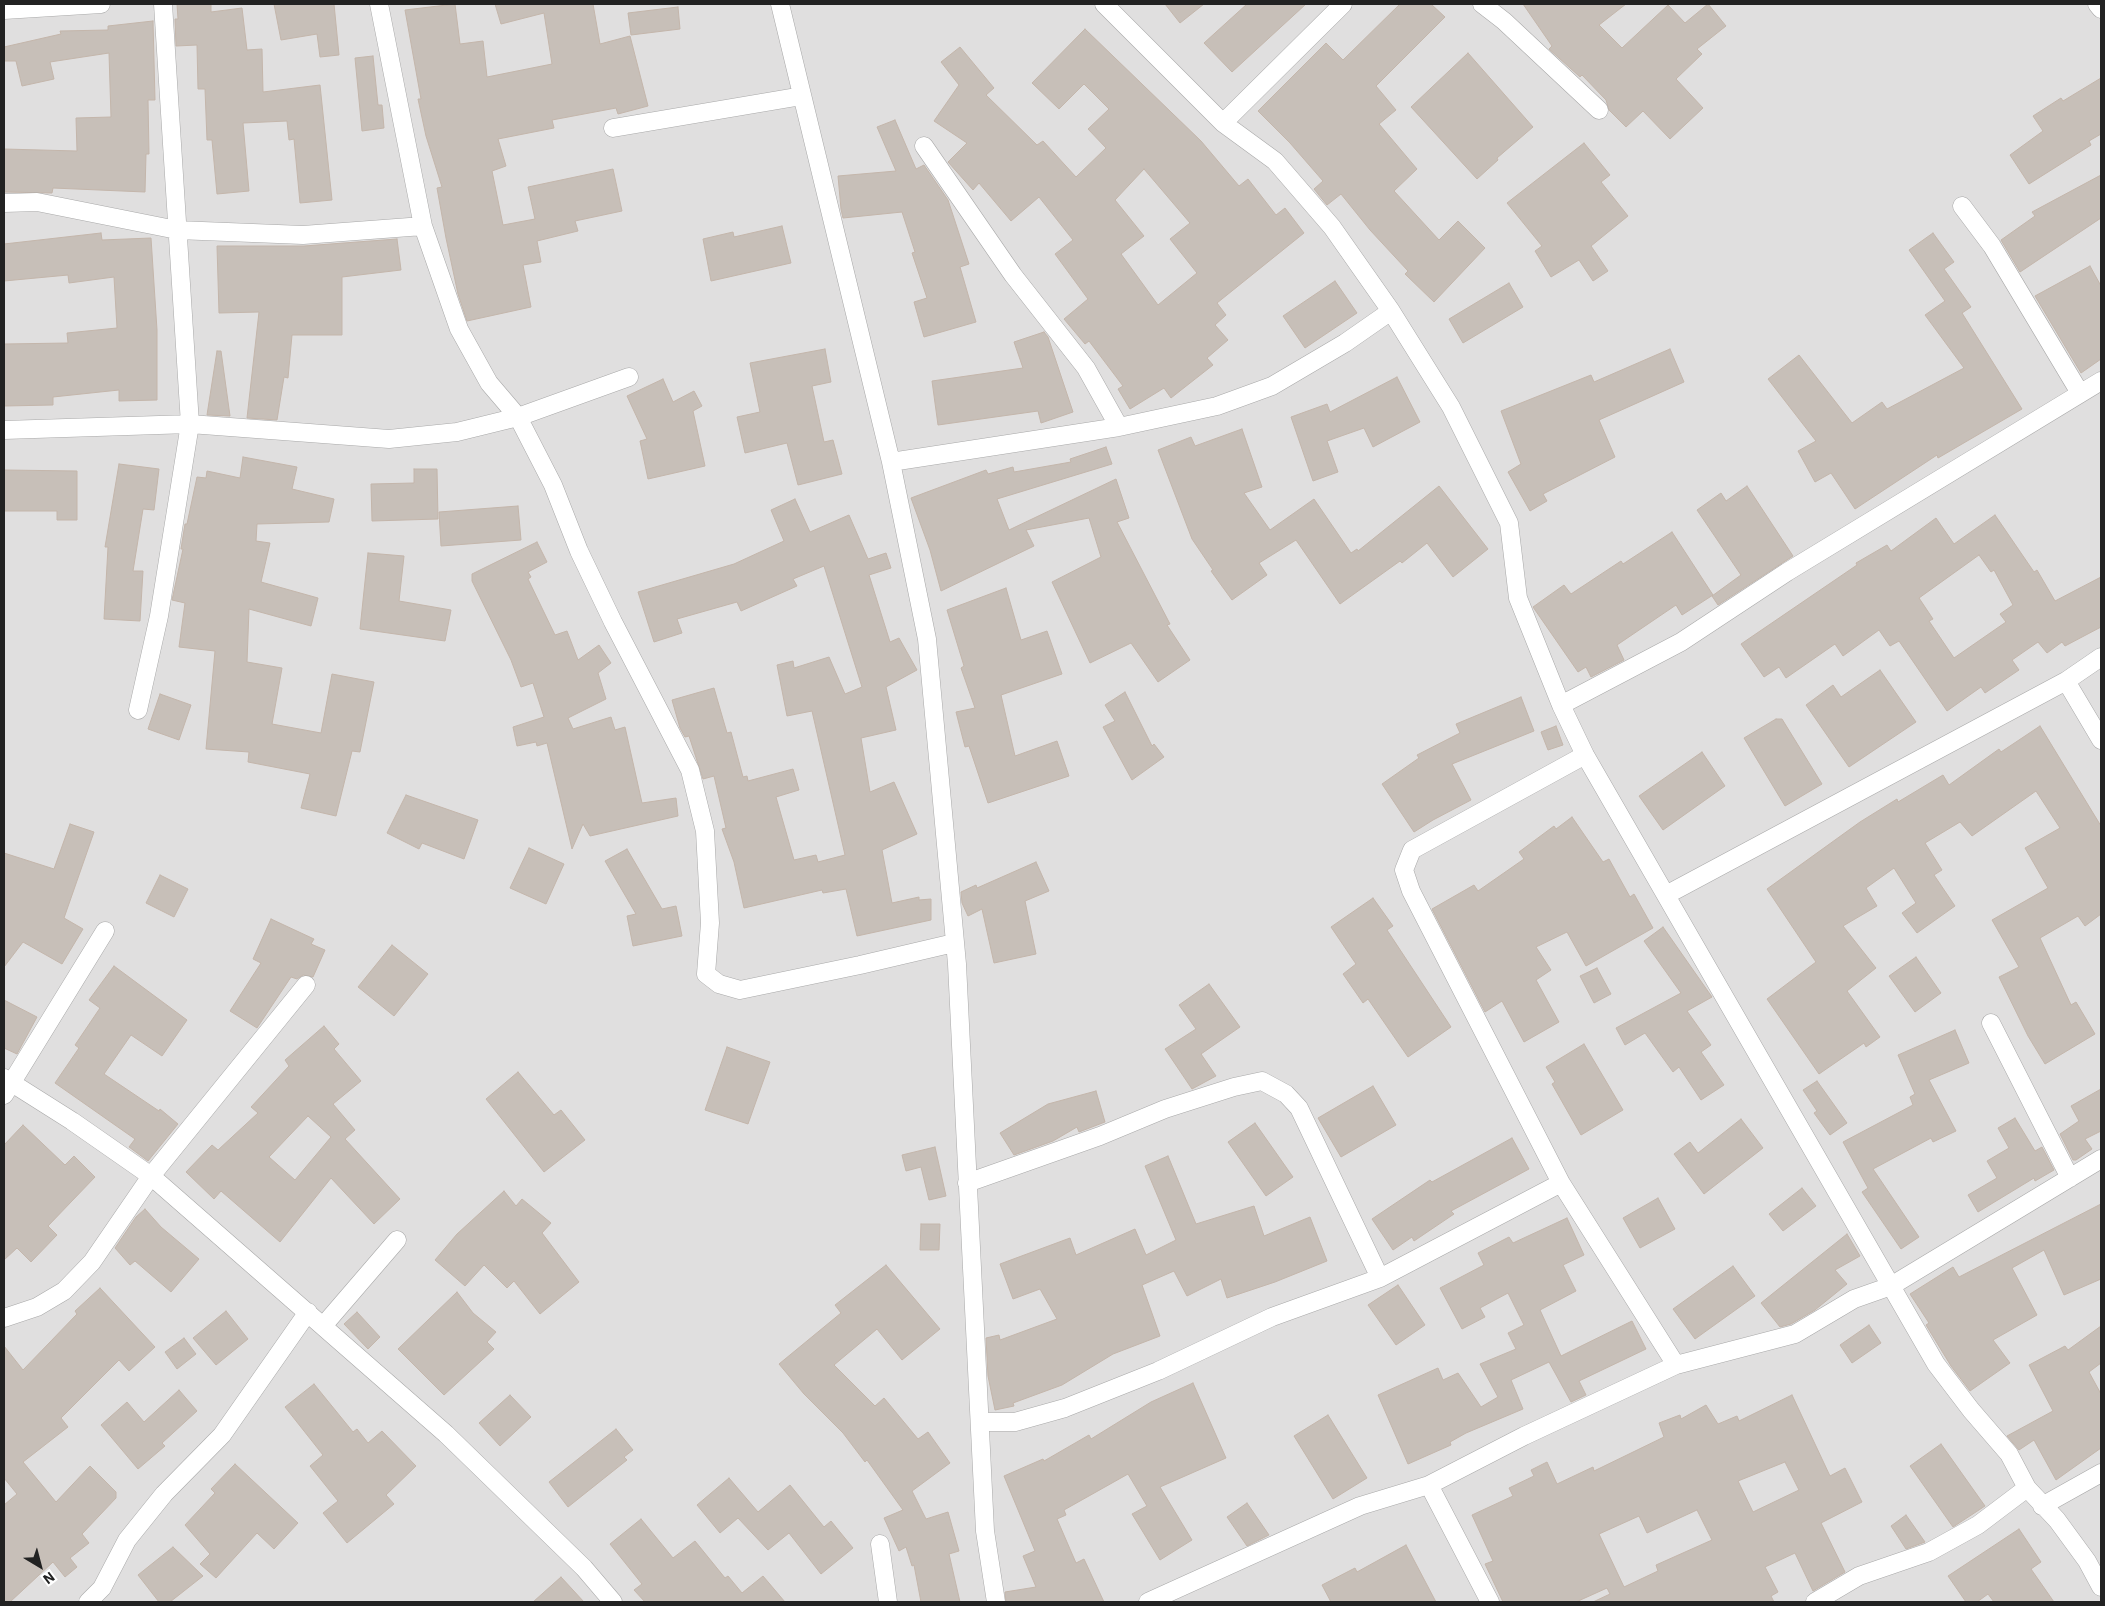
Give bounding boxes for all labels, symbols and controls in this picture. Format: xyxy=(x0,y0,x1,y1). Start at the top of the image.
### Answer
north arrow xyxy=(15,1541,65,1591)
text: N xyxy=(40,1568,58,1588)

